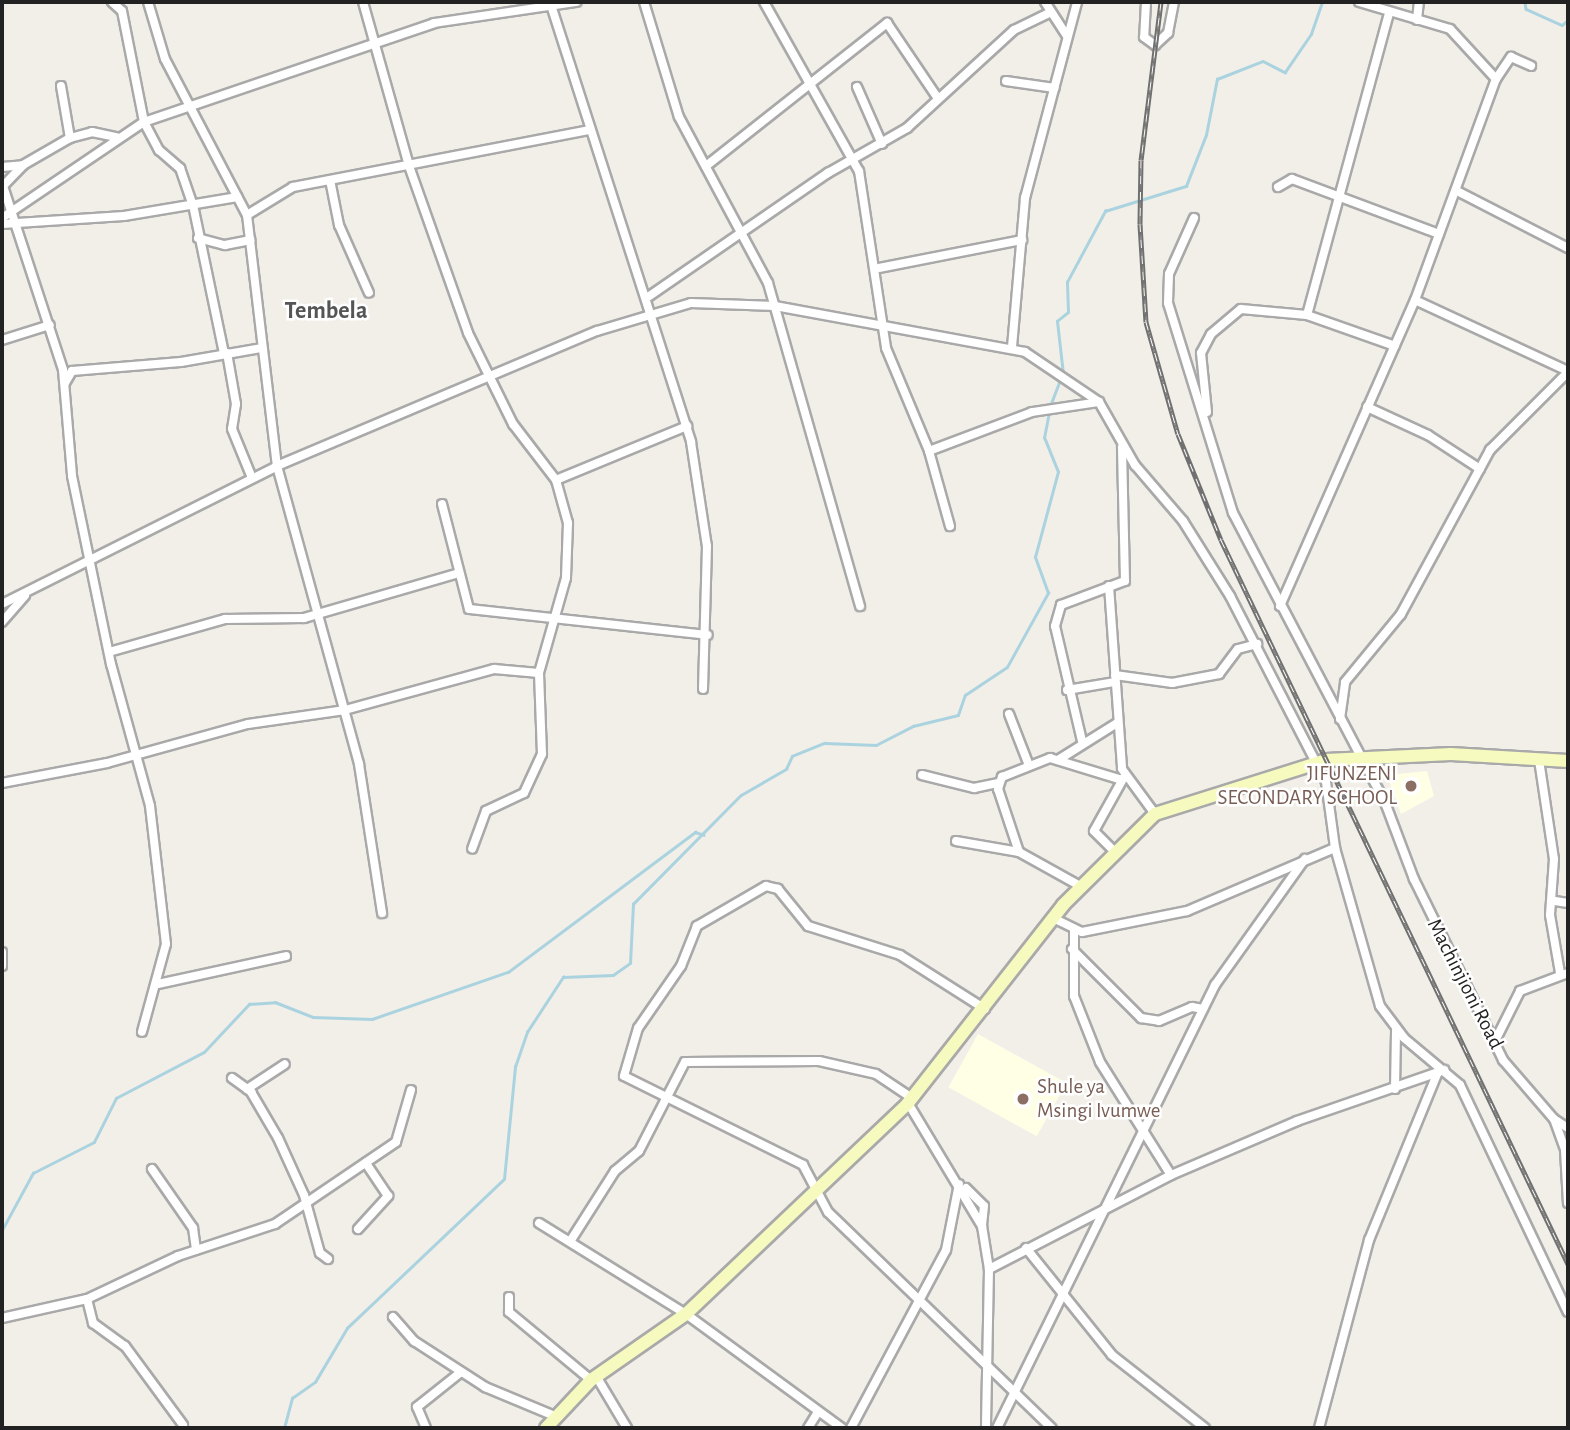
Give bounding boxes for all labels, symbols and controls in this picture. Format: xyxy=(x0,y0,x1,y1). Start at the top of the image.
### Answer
district label: Tembela xyxy=(285,298,367,326)
place label: JIFUNZENI SECONDARY SCHOOL xyxy=(1217,761,1397,811)
marker: JIFUNZENI SECONDARY SCHOOL xyxy=(1403,778,1419,794)
street label: Machinjioni Road xyxy=(1421,915,1509,1053)
place label: Shule ya Msingi Ivumwe xyxy=(1037,1074,1160,1124)
marker: Shule ya Msingi Ivumwe xyxy=(1015,1091,1031,1107)

